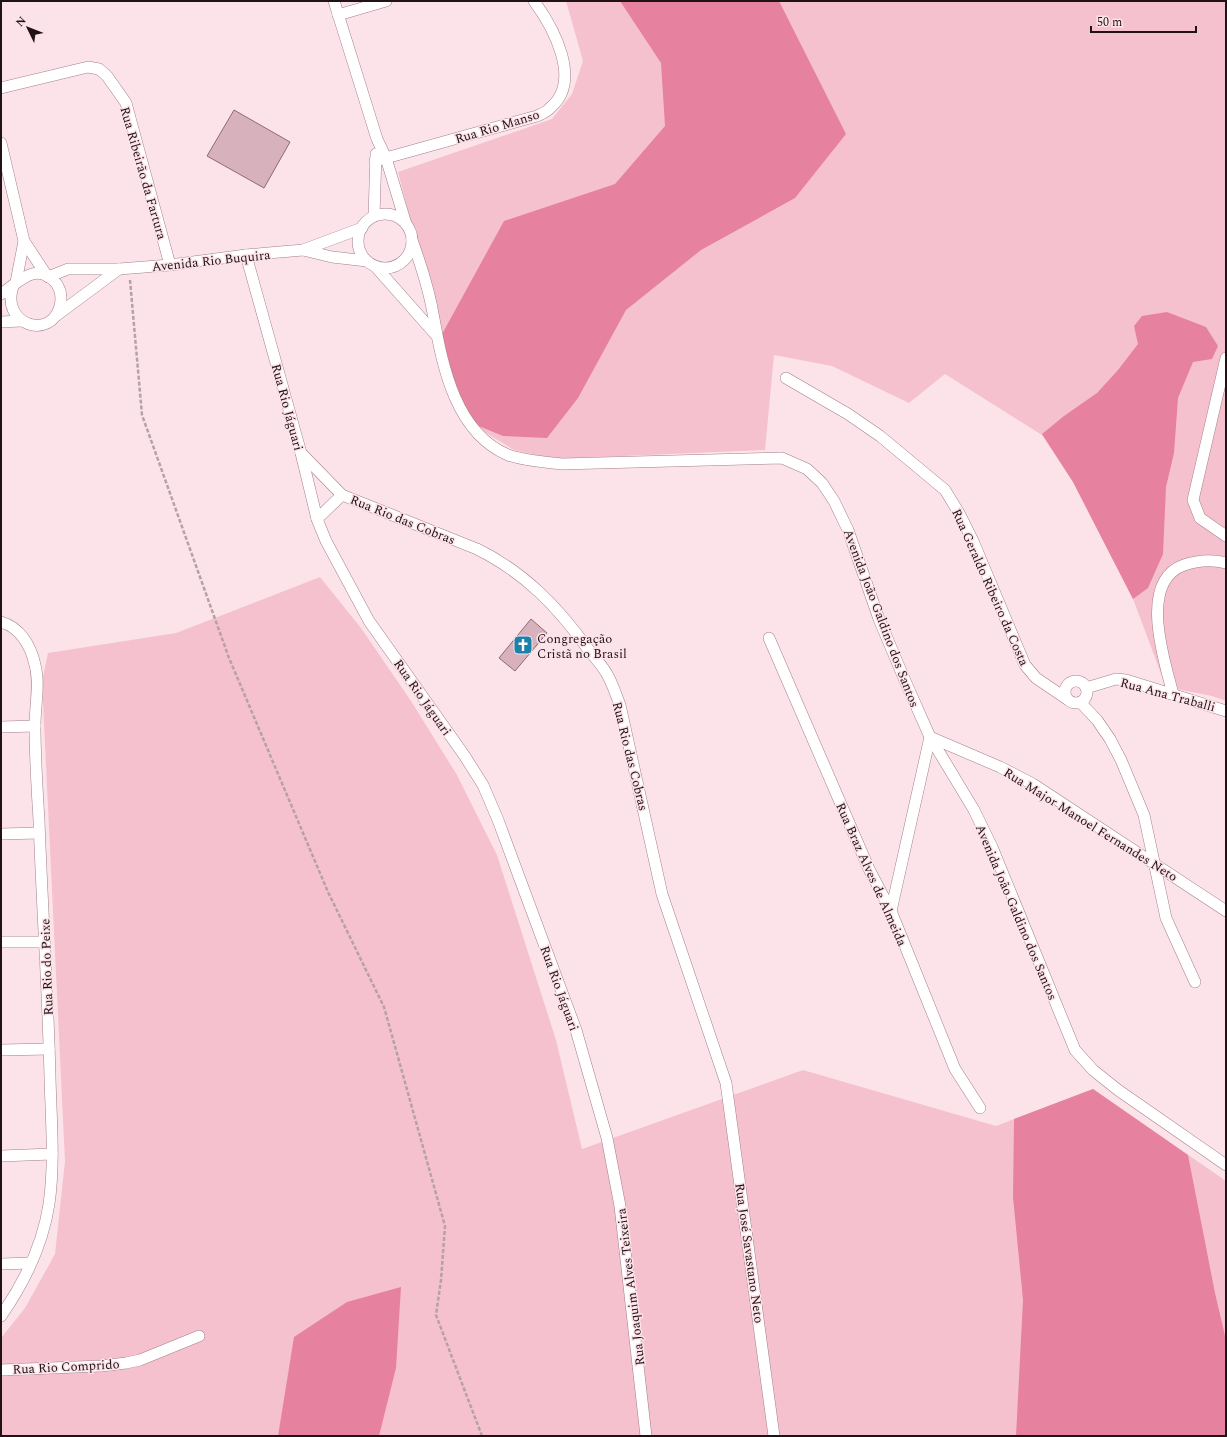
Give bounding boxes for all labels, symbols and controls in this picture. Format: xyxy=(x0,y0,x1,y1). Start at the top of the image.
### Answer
north arrow xyxy=(8,8,48,48)
scale bar xyxy=(1091,8,1196,34)
text: N xyxy=(12,12,30,31)
text: 50 m xyxy=(1097,13,1122,32)
street label: Rua Ribeirão da Fartura xyxy=(114,104,172,243)
street label: Rua Rio Manso xyxy=(453,105,542,149)
street label: Avenida Rio Buquira xyxy=(151,245,272,277)
street label: Rua Rio Jáguari xyxy=(266,361,308,453)
street label: Rua Rio das Cobras xyxy=(347,490,458,550)
street label: Rua Geraldo Ribeiro da Costa xyxy=(946,506,1034,670)
street label: Avenida João Galdino dos Santos xyxy=(838,526,924,710)
place label: Congregação Cristã no Brasil xyxy=(537,629,627,664)
church icon: Congregação Cristã no Brasil xyxy=(512,634,534,656)
street label: Rua Rio Jáguari xyxy=(388,655,456,740)
street label: Rua Ana Traballi xyxy=(1118,673,1217,717)
street label: Rua Rio das Cobras xyxy=(607,700,653,813)
street label: Rua Major Manoel Fernandes Neto xyxy=(1000,763,1181,887)
street label: Rua Braz Alves de Almeida xyxy=(830,799,912,950)
street label: Avenida João Galdino dos Santos xyxy=(970,821,1062,1004)
street label: Rua Rio do Peixe xyxy=(35,918,59,1016)
street label: Rua Rio Jáguari xyxy=(534,943,584,1034)
street label: Rua José Savastano Neto xyxy=(729,1182,769,1324)
street label: Rua Joaquim Alves Teixeira xyxy=(611,1206,651,1367)
street label: Rua Rio Comprido xyxy=(12,1354,120,1380)

